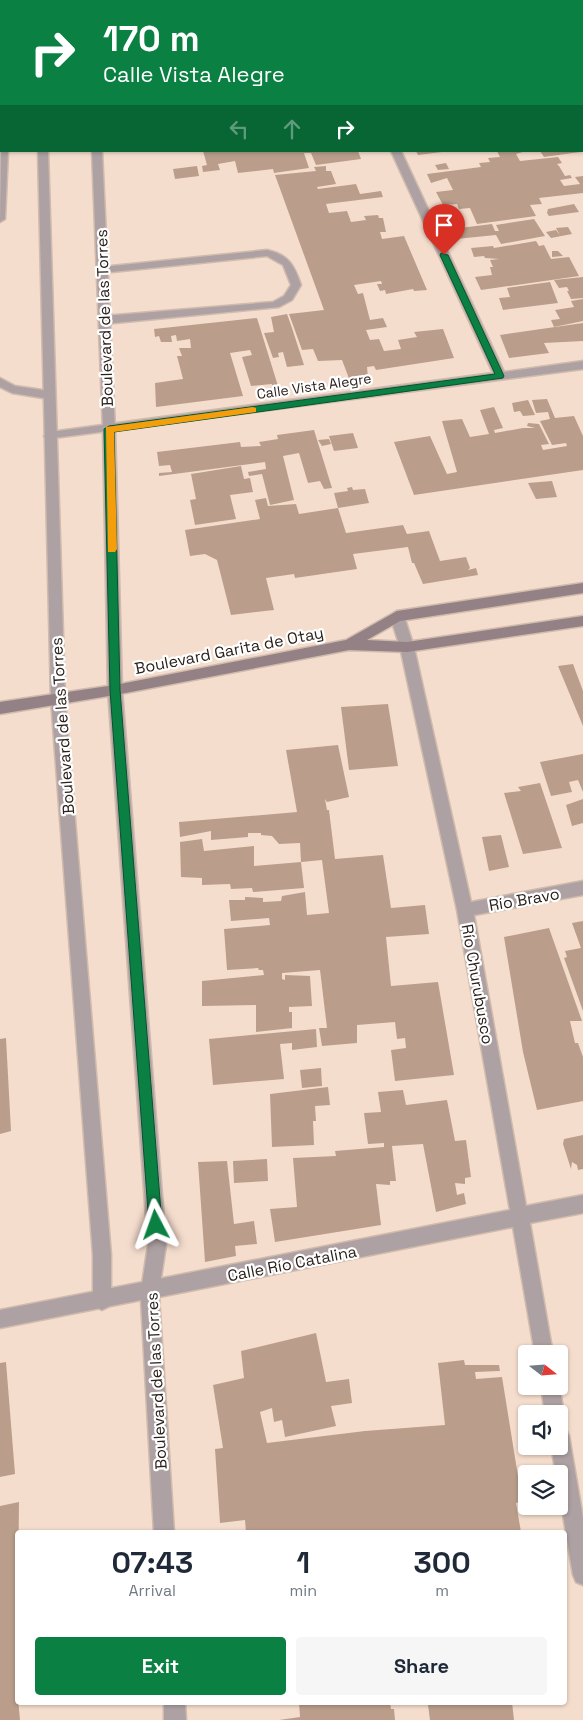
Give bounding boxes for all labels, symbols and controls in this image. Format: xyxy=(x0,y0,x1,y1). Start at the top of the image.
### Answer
text: 170 m xyxy=(103,17,200,61)
icon: right xyxy=(20,20,85,85)
text: Calle Vista Alegre xyxy=(103,60,285,88)
icon: left xyxy=(225,115,253,143)
icon: ahead xyxy=(278,115,306,143)
icon: right xyxy=(331,115,359,143)
pin xyxy=(423,204,465,255)
icon: arrive xyxy=(430,211,458,239)
street label: Boulevard de las Torres xyxy=(91,229,118,407)
street label: Calle Vista Alegre xyxy=(255,369,373,403)
street label: Boulevard Garita de Otay xyxy=(133,622,325,679)
street label: Boulevard de las Torres xyxy=(46,637,79,815)
street label: Río Bravo xyxy=(487,883,561,916)
street label: Río Churubusco xyxy=(457,922,498,1046)
position arrow xyxy=(129,1198,181,1250)
street label: Calle Río Catalina xyxy=(226,1241,359,1286)
street label: Boulevard de las Torres xyxy=(141,1292,172,1470)
north arrow xyxy=(518,1345,568,1395)
map controls xyxy=(518,1345,568,1515)
button: sound xyxy=(518,1405,568,1455)
button: layers xyxy=(518,1465,568,1515)
text: 07:43 xyxy=(111,1543,193,1582)
text: 1 xyxy=(297,1543,310,1582)
text: 300 xyxy=(413,1543,471,1582)
text: Arrival xyxy=(128,1580,176,1601)
text: min xyxy=(290,1580,317,1601)
text: m xyxy=(435,1580,449,1601)
button: Exit xyxy=(35,1637,286,1695)
button: Share xyxy=(296,1637,547,1695)

